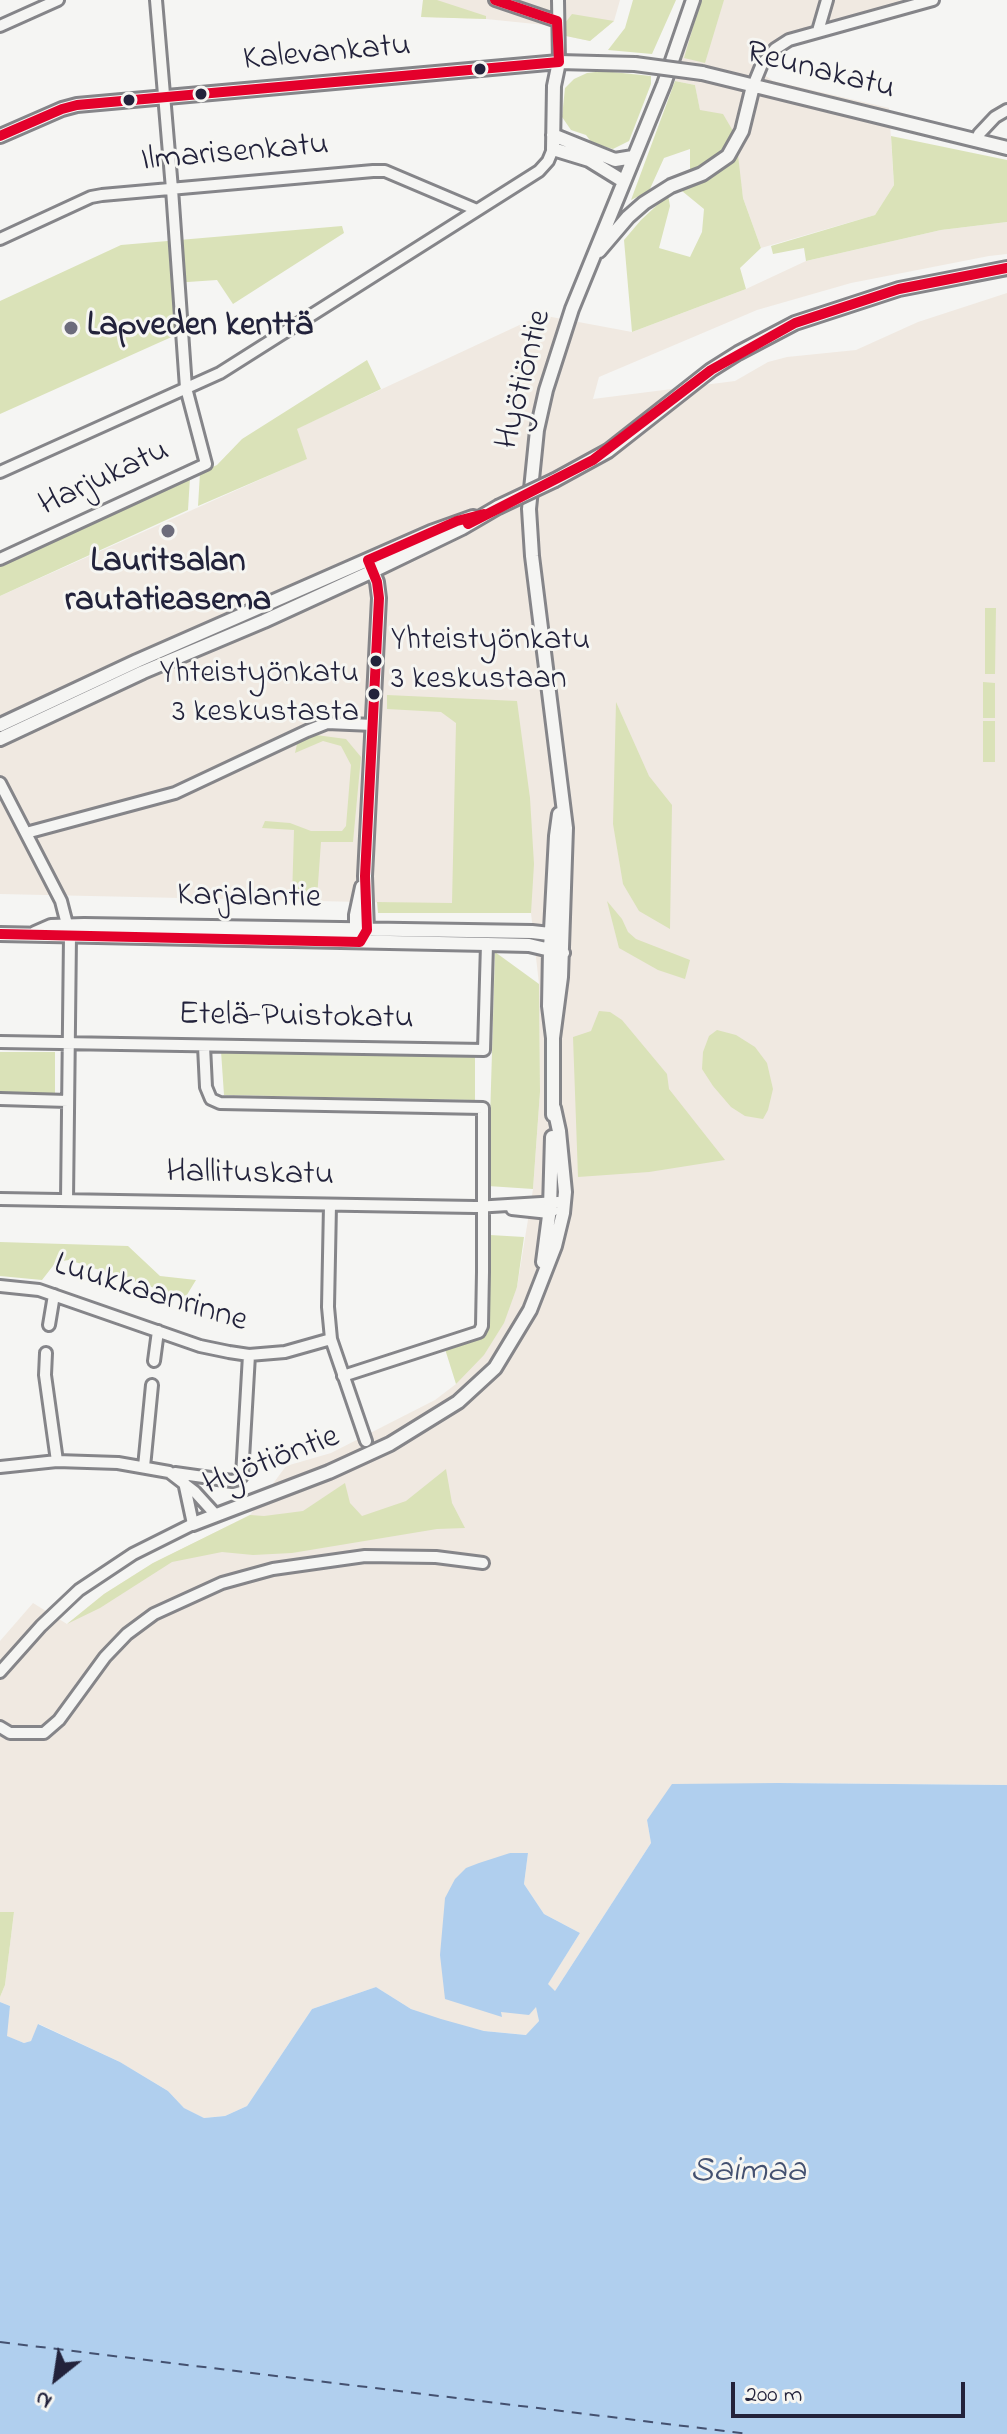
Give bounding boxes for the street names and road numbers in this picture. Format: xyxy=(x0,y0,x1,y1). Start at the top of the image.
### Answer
street label: Kalevankatu xyxy=(242,27,412,83)
street label: Reunakatu xyxy=(741,35,899,111)
street label: Ilmarisenkatu xyxy=(139,126,331,184)
street label: Hyötiöntie xyxy=(489,306,563,454)
street label: Harjukatu xyxy=(33,432,177,528)
street label: Karjalantie xyxy=(177,877,321,921)
street label: Etelä-Puistokatu xyxy=(178,997,414,1041)
street label: Hallituskatu xyxy=(166,1154,334,1198)
street label: Luukkaanrinne xyxy=(48,1246,252,1344)
street label: Hyötiöntie xyxy=(198,1418,346,1508)

